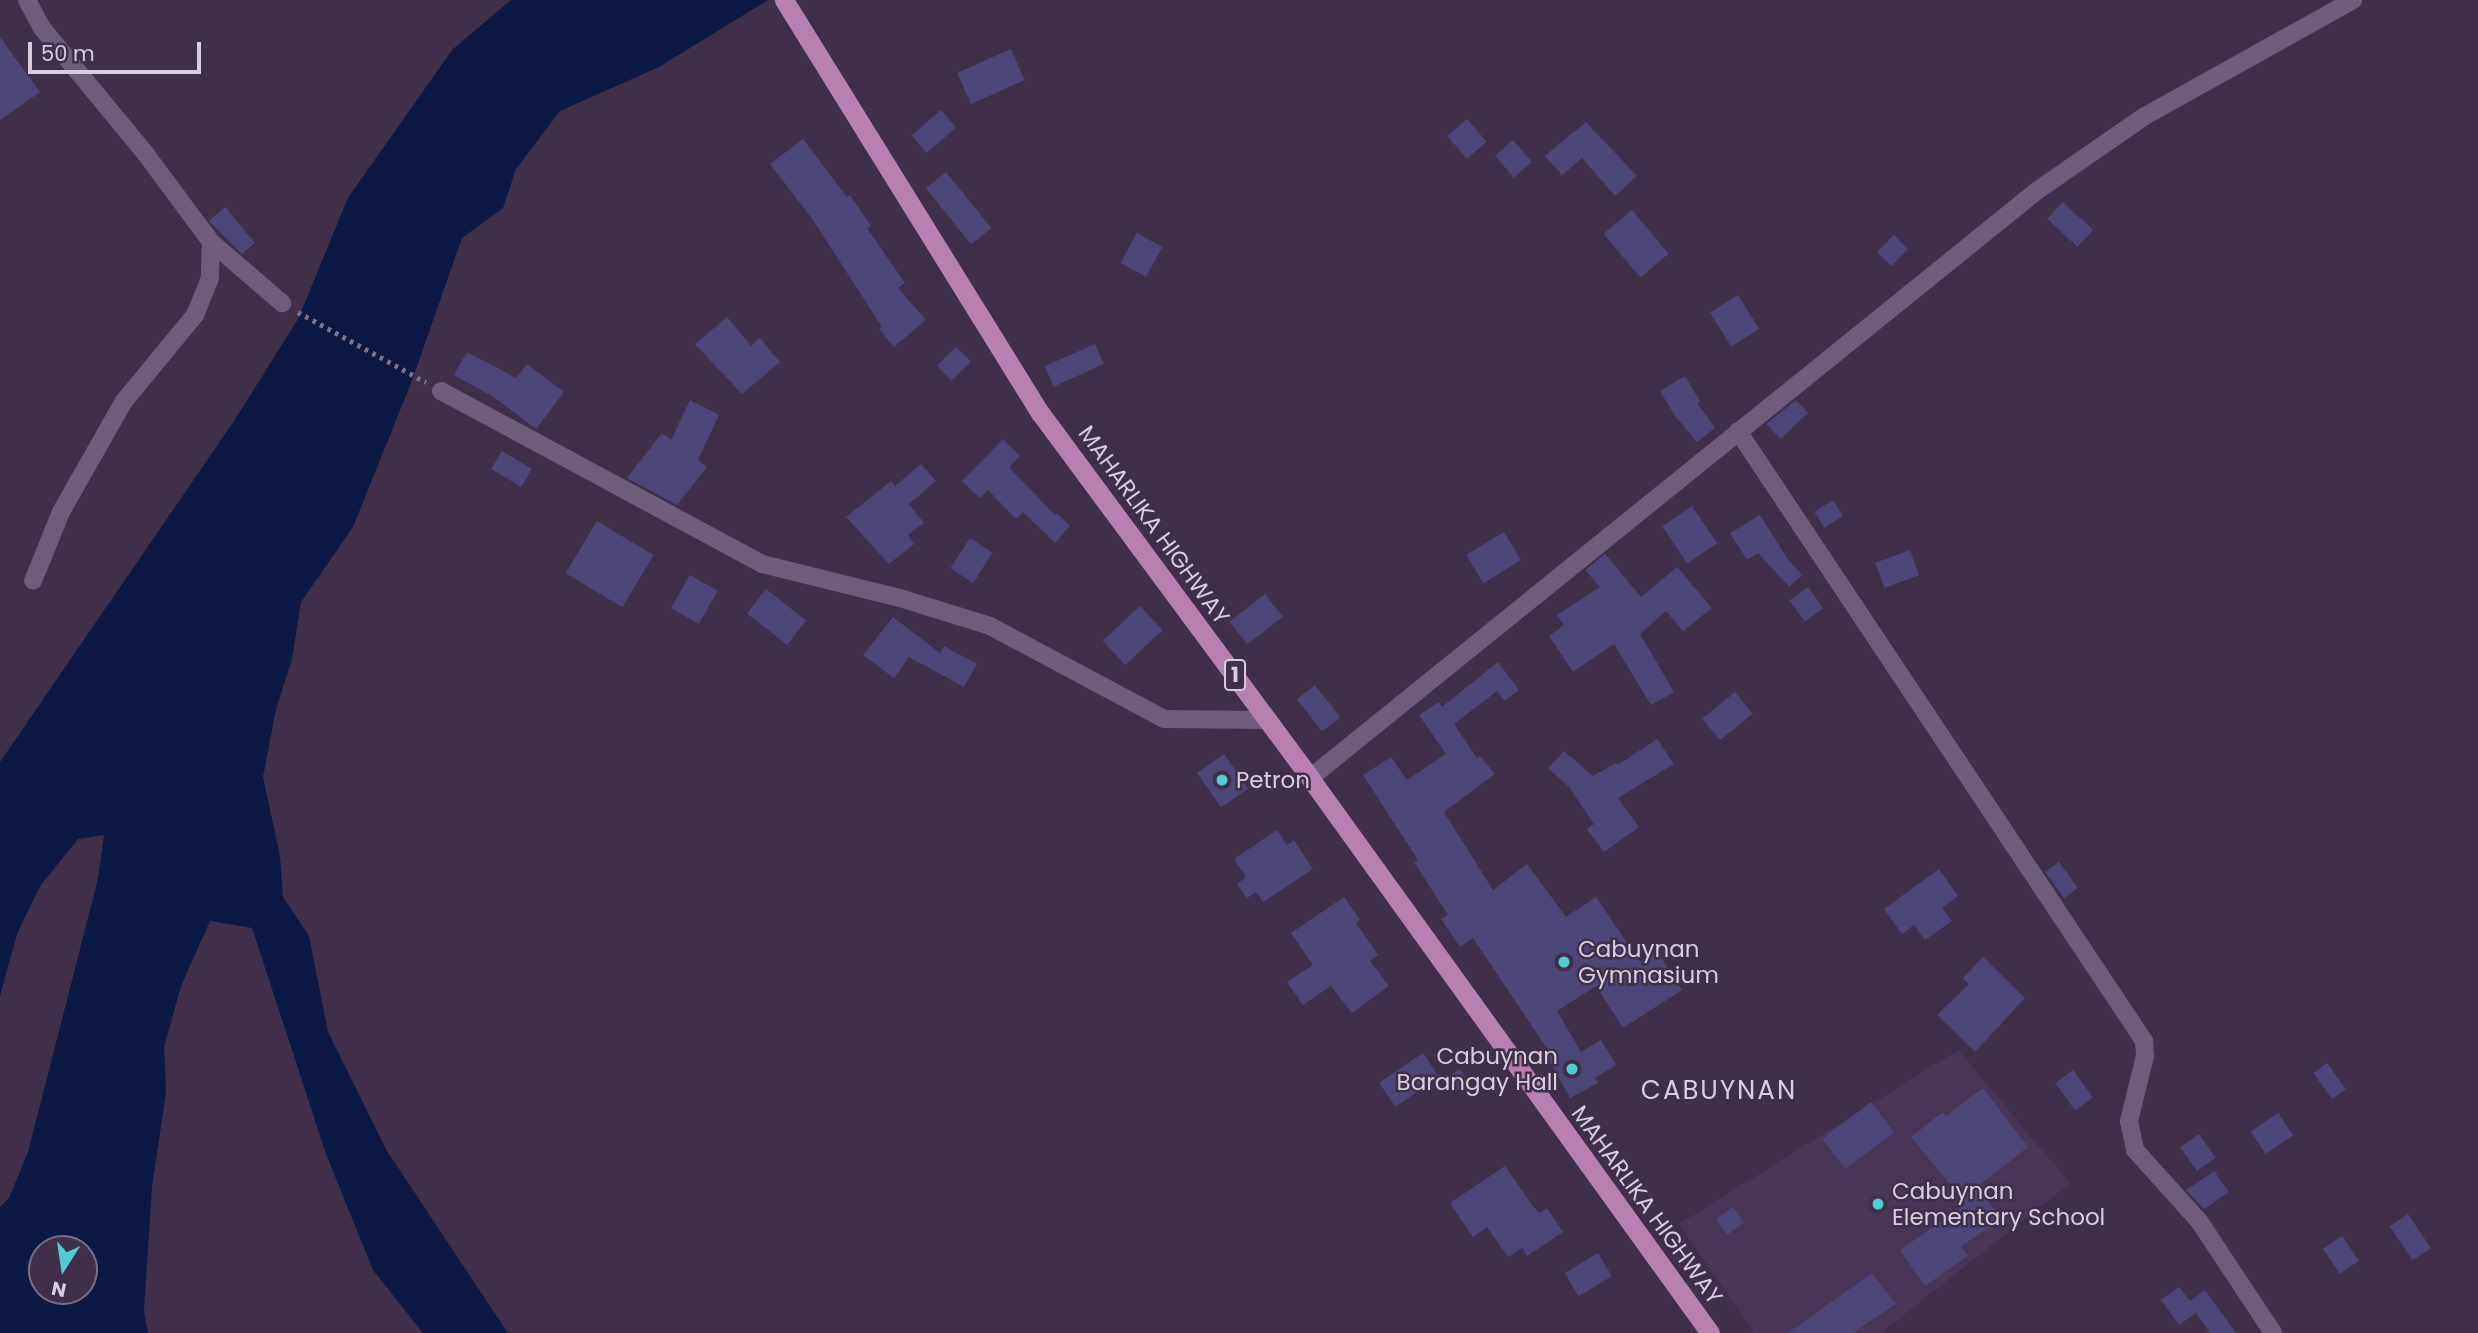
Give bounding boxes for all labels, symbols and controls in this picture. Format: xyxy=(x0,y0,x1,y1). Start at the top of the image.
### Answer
scale bar xyxy=(32,28,205,72)
text: 50 m xyxy=(41,39,95,68)
street label: MAHARLIKA HIGHWAY xyxy=(1073,420,1235,630)
road number: 1 xyxy=(1223,658,1247,692)
place label: Petron xyxy=(1236,766,1310,794)
marker: Petron xyxy=(1214,772,1230,788)
place label: Cabuynan Gymnasium xyxy=(1578,935,1719,989)
marker: Cabuynan Gymnasium xyxy=(1556,954,1572,970)
place label: Cabuynan Barangay Hall xyxy=(1397,1042,1558,1096)
marker: Cabuynan Barangay Hall xyxy=(1564,1061,1580,1077)
district label: CABUYNAN xyxy=(1642,1075,1796,1107)
street label: MAHARLIKA HIGHWAY xyxy=(1566,1100,1728,1310)
place label: Cabuynan Elementary School xyxy=(1892,1177,2105,1231)
marker: Cabuynan Elementary School xyxy=(1870,1196,1886,1212)
north arrow xyxy=(28,1235,98,1305)
text: N xyxy=(49,1274,69,1304)

